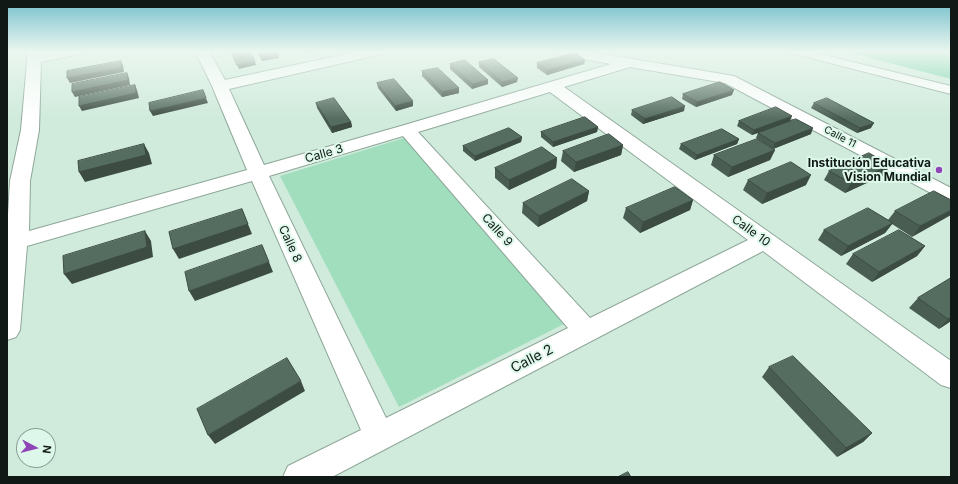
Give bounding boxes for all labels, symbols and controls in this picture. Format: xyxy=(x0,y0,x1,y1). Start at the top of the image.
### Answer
street label: Calle 11 xyxy=(822,124,858,150)
street label: Calle 3 xyxy=(303,142,345,166)
place label: Institución Educativa Vision Mundial xyxy=(808,156,931,184)
marker: Institución Educativa Vision Mundial xyxy=(934,165,944,175)
street label: Calle 9 xyxy=(479,211,515,249)
street label: Calle 10 xyxy=(729,212,773,250)
street label: Calle 8 xyxy=(275,223,305,265)
street label: Calle 2 xyxy=(508,341,556,377)
north arrow xyxy=(16,428,56,468)
text: N xyxy=(39,444,54,454)

